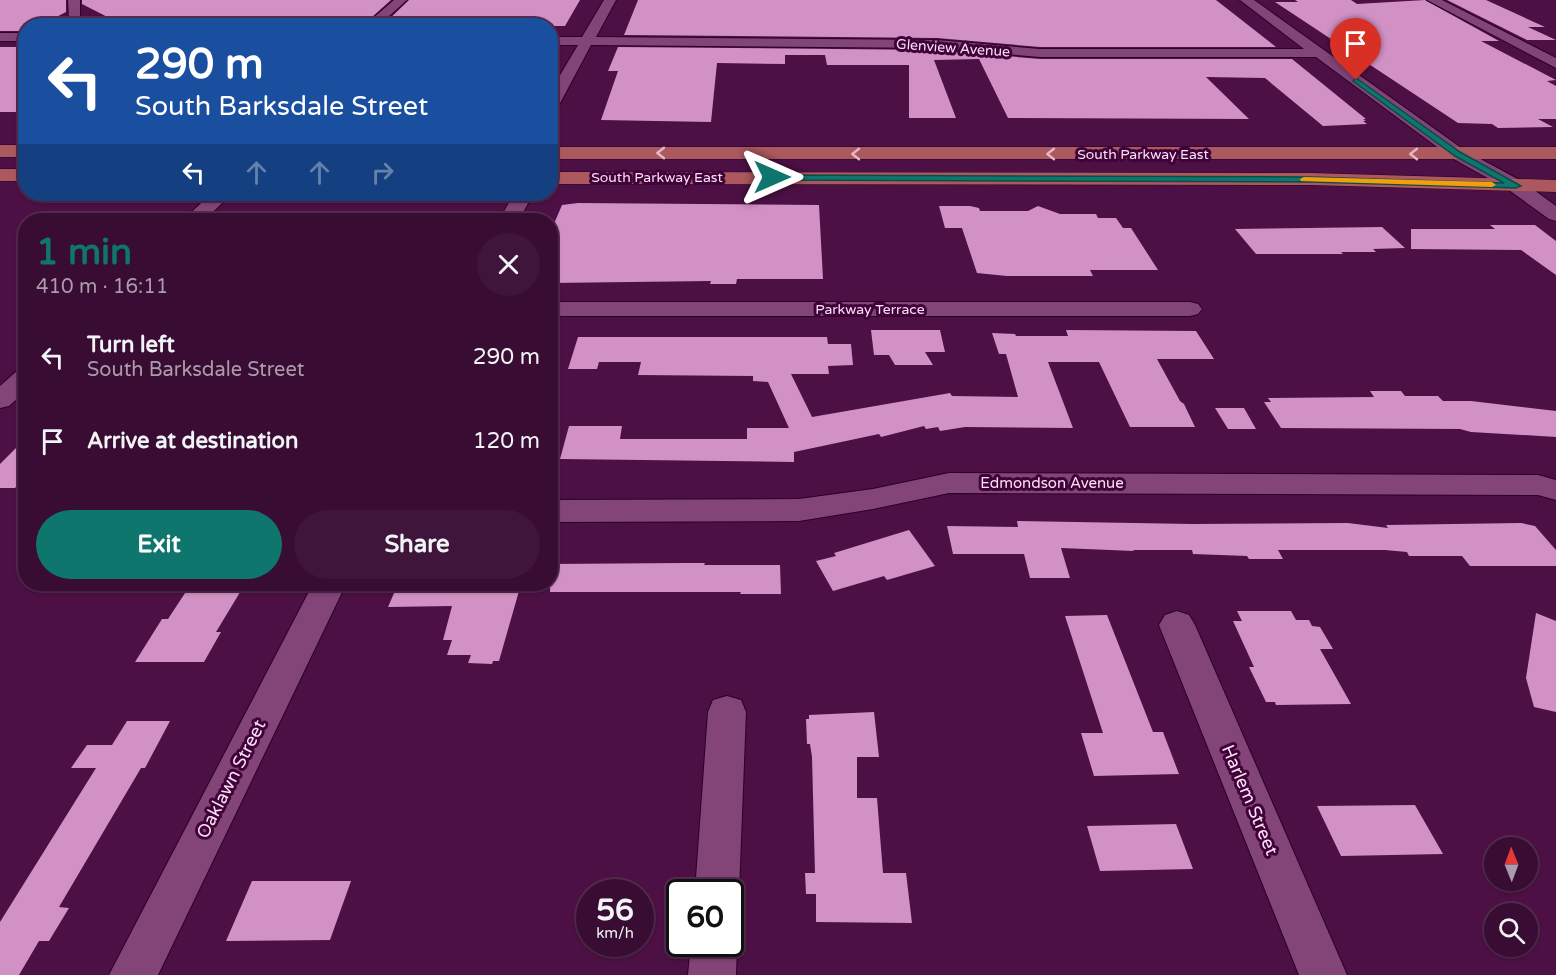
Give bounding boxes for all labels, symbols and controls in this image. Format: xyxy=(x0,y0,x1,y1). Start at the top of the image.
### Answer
pin xyxy=(1330,18,1381,80)
icon: arrive xyxy=(1339,27,1372,60)
street label: Glenview Avenue xyxy=(896,36,1011,60)
text: 290 m xyxy=(135,39,264,90)
icon: left xyxy=(36,42,114,120)
text: South Barksdale Street xyxy=(135,90,428,123)
position arrow xyxy=(740,145,804,209)
street label: South Parkway East xyxy=(1077,146,1209,163)
one-way arrow xyxy=(656,147,665,159)
one-way arrow xyxy=(851,148,860,160)
one-way arrow xyxy=(1046,148,1055,160)
one-way arrow xyxy=(1409,148,1418,160)
icon: left xyxy=(177,156,210,189)
icon: ahead xyxy=(240,156,273,189)
icon: ahead xyxy=(303,156,336,189)
icon: right xyxy=(366,156,399,189)
street label: South Parkway East xyxy=(591,169,723,186)
text: 1 min xyxy=(36,231,132,274)
button: close xyxy=(477,233,540,296)
text: 410 m · 16:11 xyxy=(36,275,168,299)
street label: Parkway Terrace xyxy=(815,301,925,318)
text: Turn left xyxy=(87,332,175,358)
icon: left xyxy=(36,341,69,374)
text: 290 m xyxy=(473,344,540,370)
text: South Barksdale Street xyxy=(87,358,304,382)
icon: arrive xyxy=(36,425,69,458)
text: Arrive at destination xyxy=(87,428,298,454)
text: 120 m xyxy=(473,428,540,454)
street label: Edmondson Avenue xyxy=(980,474,1124,492)
button: Exit xyxy=(36,510,282,579)
button: Share xyxy=(294,510,540,579)
street label: Oaklawn Street xyxy=(192,716,270,842)
street label: Harlem Street xyxy=(1217,741,1283,859)
north arrow xyxy=(1484,837,1538,891)
map controls xyxy=(1484,837,1538,957)
speed limit sign: 60 xyxy=(666,879,744,957)
text: 56 xyxy=(596,892,634,929)
button: search xyxy=(1484,903,1538,957)
text: km/h xyxy=(596,924,634,942)

